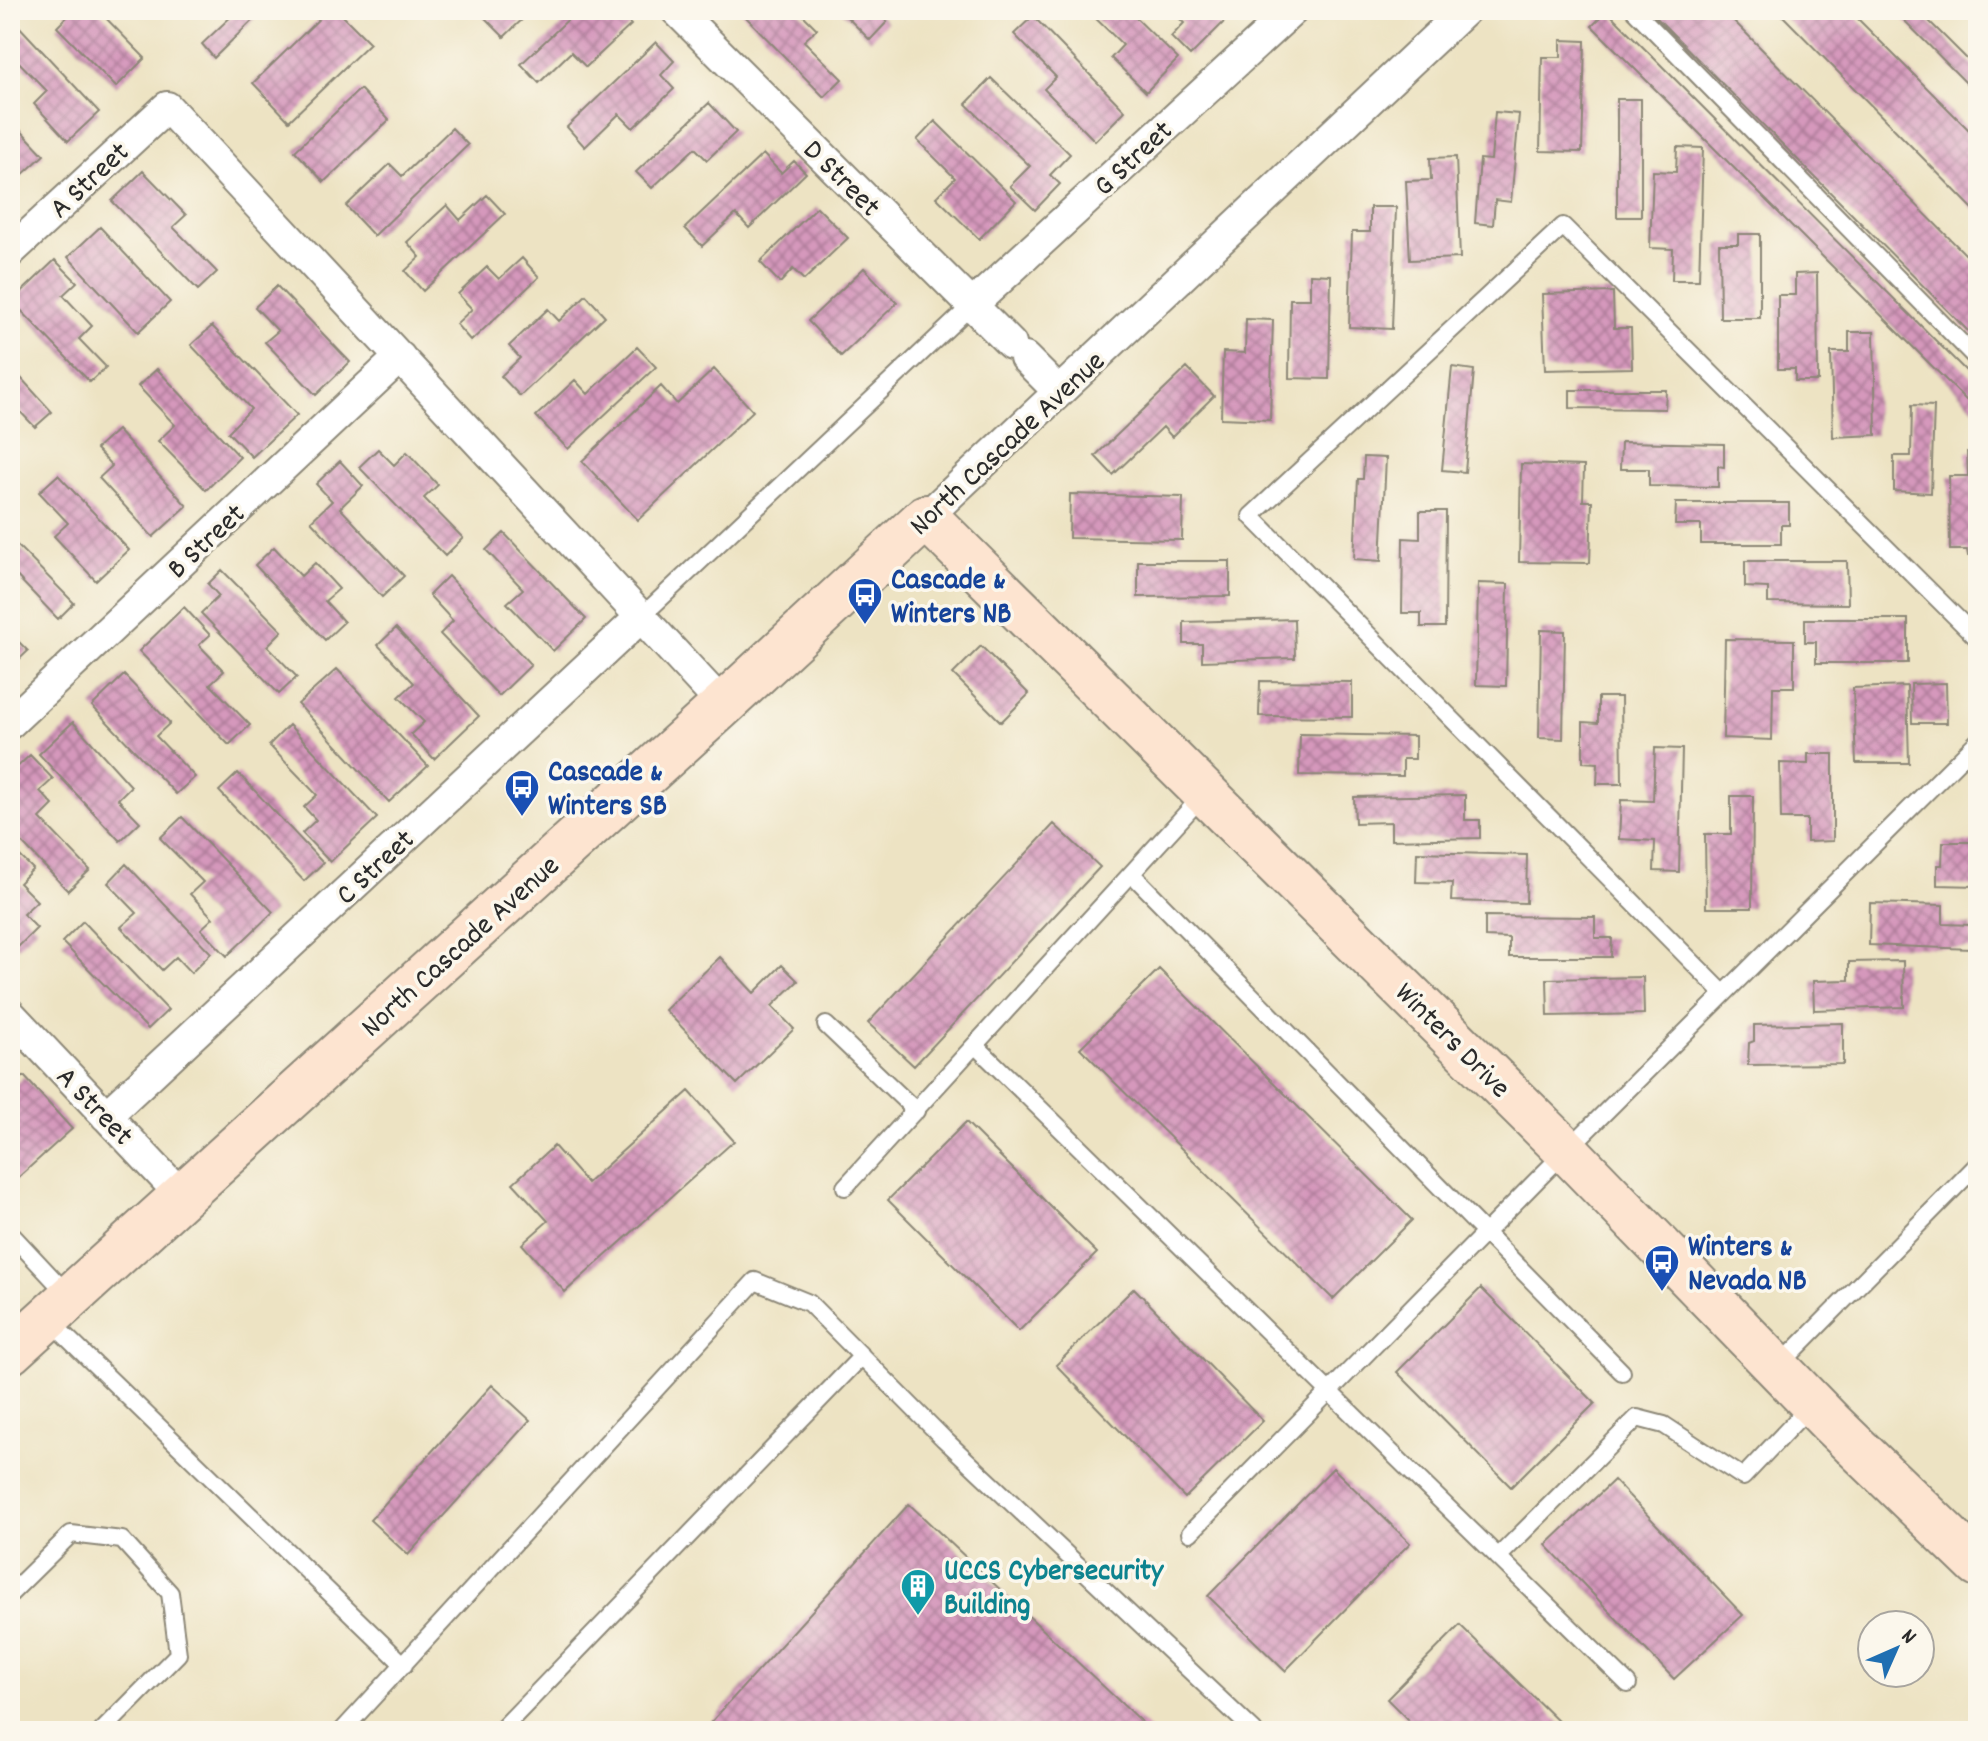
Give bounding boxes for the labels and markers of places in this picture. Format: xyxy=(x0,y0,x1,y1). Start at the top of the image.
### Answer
place label: Cascade & Winters NB xyxy=(891,561,1012,638)
bus stop icon: Cascade & Winters NB xyxy=(846,576,884,626)
place label: Cascade & Winters SB xyxy=(548,753,667,830)
bus stop icon: Cascade & Winters SB xyxy=(503,768,541,818)
place label: Winters & Nevada NB xyxy=(1688,1228,1807,1305)
bus stop icon: Winters & Nevada NB xyxy=(1643,1243,1681,1293)
place label: UCCS Cybersecurity Building xyxy=(944,1552,1165,1629)
building icon: UCCS Cybersecurity Building xyxy=(899,1567,937,1617)

